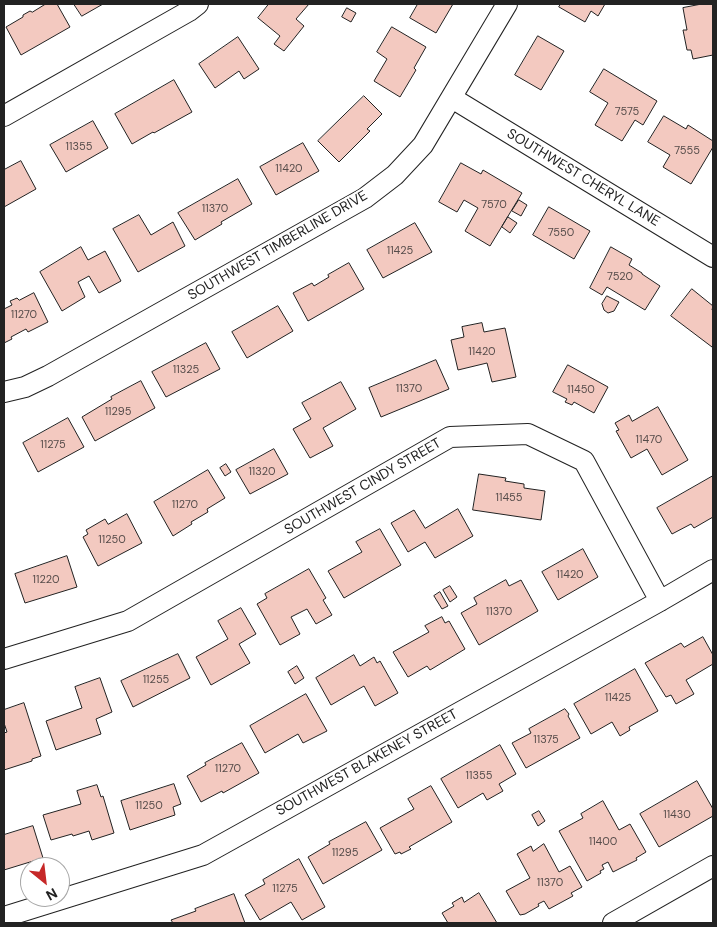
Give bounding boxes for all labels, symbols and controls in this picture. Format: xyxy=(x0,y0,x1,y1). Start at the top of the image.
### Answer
house number: 7575 xyxy=(615,105,639,119)
street label: SOUTHWEST CHERYL LANE xyxy=(504,126,662,230)
house number: 11355 xyxy=(66,140,92,154)
house number: 7555 xyxy=(674,144,700,158)
house number: 11420 xyxy=(275,162,303,176)
street label: SOUTHWEST TIMBERLINE DRIVE xyxy=(185,188,371,304)
house number: 7570 xyxy=(481,198,507,212)
house number: 11370 xyxy=(202,202,228,216)
house number: 7550 xyxy=(548,226,574,240)
house number: 11425 xyxy=(387,244,413,258)
house number: 7520 xyxy=(607,270,633,284)
house number: 11270 xyxy=(11,308,37,322)
house number: 11420 xyxy=(468,345,496,359)
house number: 11325 xyxy=(173,363,199,377)
house number: 11370 xyxy=(396,382,422,396)
house number: 11450 xyxy=(567,383,595,397)
house number: 11295 xyxy=(105,405,131,419)
house number: 11470 xyxy=(636,433,662,447)
street label: SOUTHWEST CINDY STREET xyxy=(282,435,444,539)
house number: 11275 xyxy=(40,438,66,452)
house number: 11320 xyxy=(248,465,276,479)
house number: 11455 xyxy=(496,491,522,505)
house number: 11270 xyxy=(172,498,198,512)
house number: 11250 xyxy=(98,533,126,547)
house number: 11420 xyxy=(556,568,584,582)
house number: 11220 xyxy=(33,573,59,587)
house number: 11370 xyxy=(486,605,512,619)
house number: 11255 xyxy=(143,673,169,687)
house number: 11425 xyxy=(605,691,631,705)
street label: SOUTHWEST BLAKENEY STREET xyxy=(273,706,461,820)
house number: 11375 xyxy=(533,733,559,747)
house number: 11270 xyxy=(215,762,241,776)
house number: 11355 xyxy=(466,769,492,783)
house number: 11250 xyxy=(135,799,163,813)
house number: 11430 xyxy=(663,808,691,822)
house number: 11400 xyxy=(589,835,617,849)
house number: 11295 xyxy=(332,846,358,860)
north arrow xyxy=(20,857,70,907)
house number: 11370 xyxy=(537,876,563,890)
house number: 11275 xyxy=(272,882,298,896)
text: N xyxy=(43,884,61,905)

